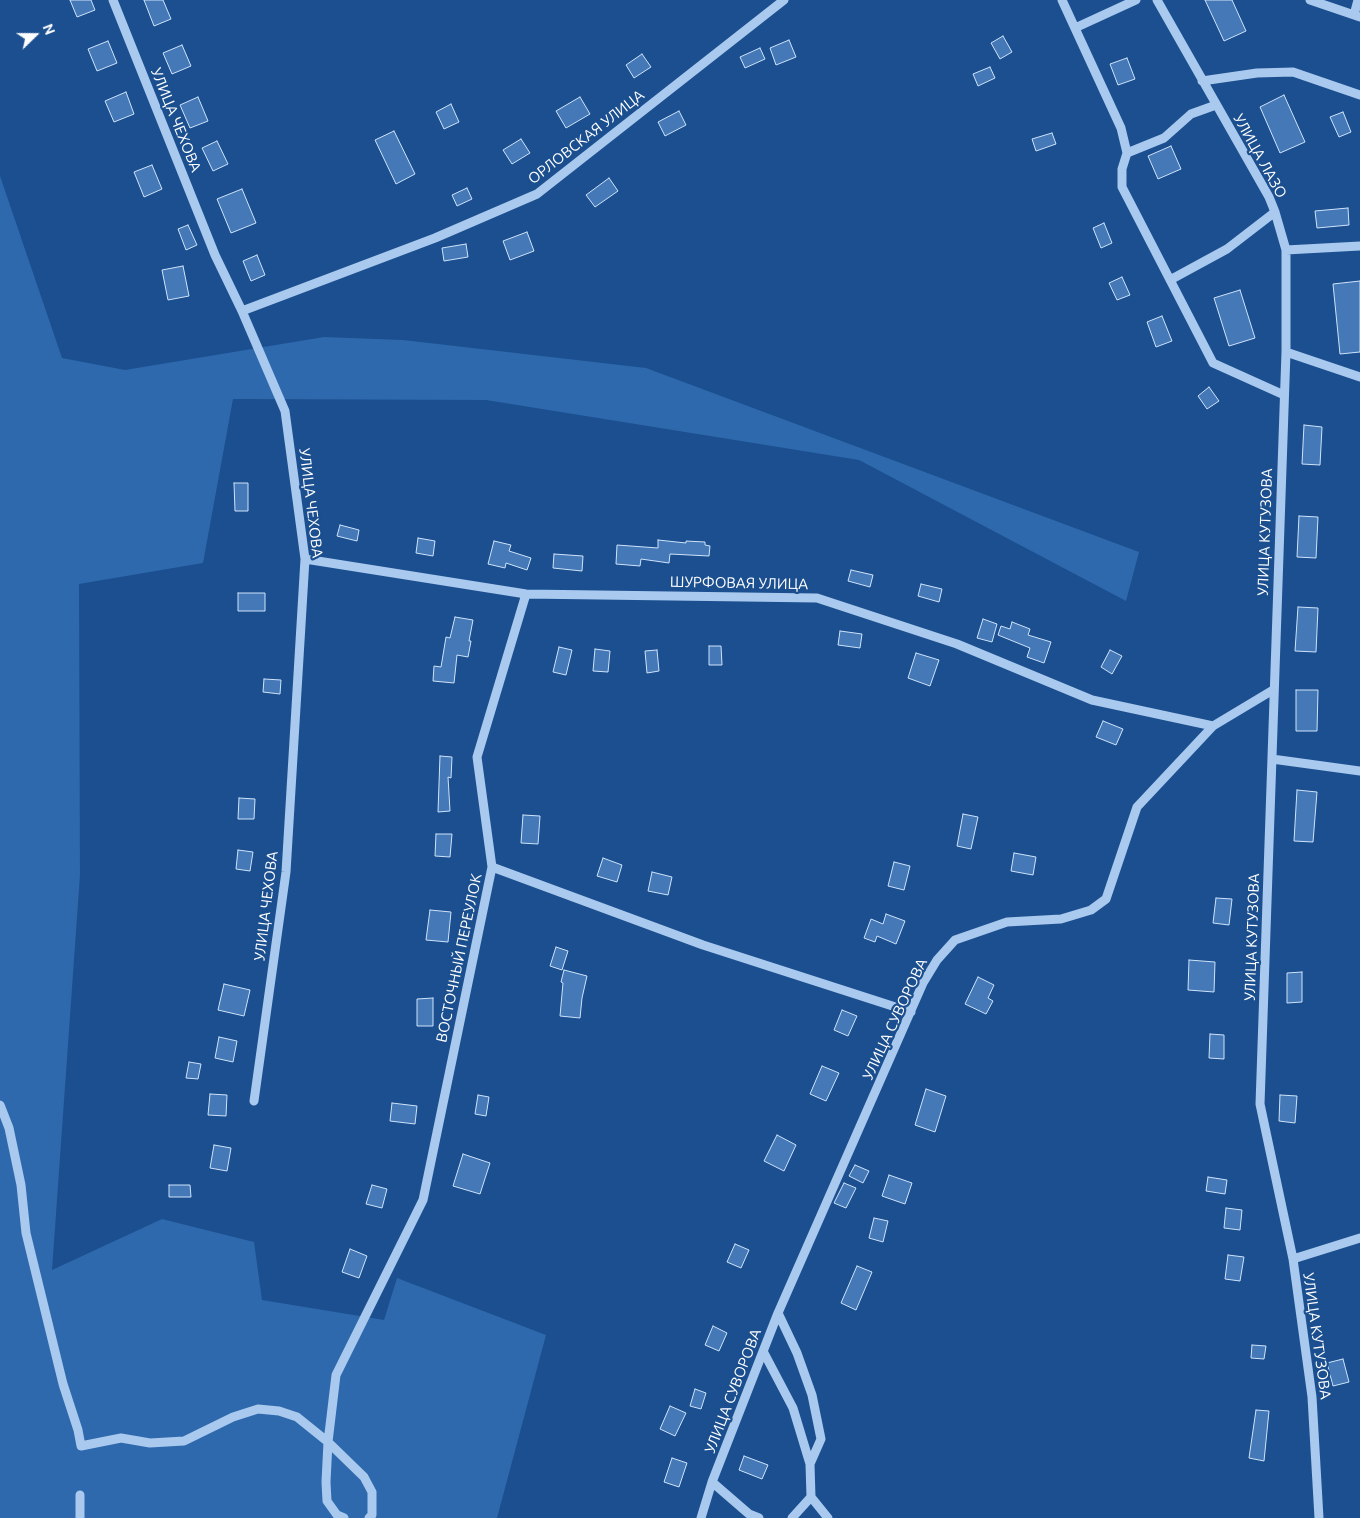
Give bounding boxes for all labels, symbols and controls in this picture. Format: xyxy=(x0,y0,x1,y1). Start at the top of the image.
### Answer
north arrow xyxy=(10,10,60,60)
text: N xyxy=(40,22,58,37)
street label: УЛИЦА ЧЕХОВА xyxy=(147,65,205,175)
street label: ОРЛОВСКАЯ УЛИЦА xyxy=(524,86,648,188)
street label: УЛИЦА ЛАЗО xyxy=(1230,111,1290,201)
street label: УЛИЦА ЧЕХОВА xyxy=(295,447,327,559)
street label: УЛИЦА КУТУЗОВА xyxy=(1254,468,1276,596)
street label: ШУРФОВАЯ УЛИЦА xyxy=(670,573,808,593)
street label: УЛИЦА ЧЕХОВА xyxy=(250,850,282,962)
street label: ВОСТОЧНЫЙ ПЕРЕУЛОК xyxy=(432,872,486,1044)
street label: УЛИЦА КУТУЗОВА xyxy=(1241,873,1263,1001)
street label: УЛИЦА СУВОРОВА xyxy=(859,955,931,1083)
street label: УЛИЦА КУТУЗОВА xyxy=(1299,1272,1335,1400)
street label: УЛИЦА СУВОРОВА xyxy=(701,1326,765,1456)

